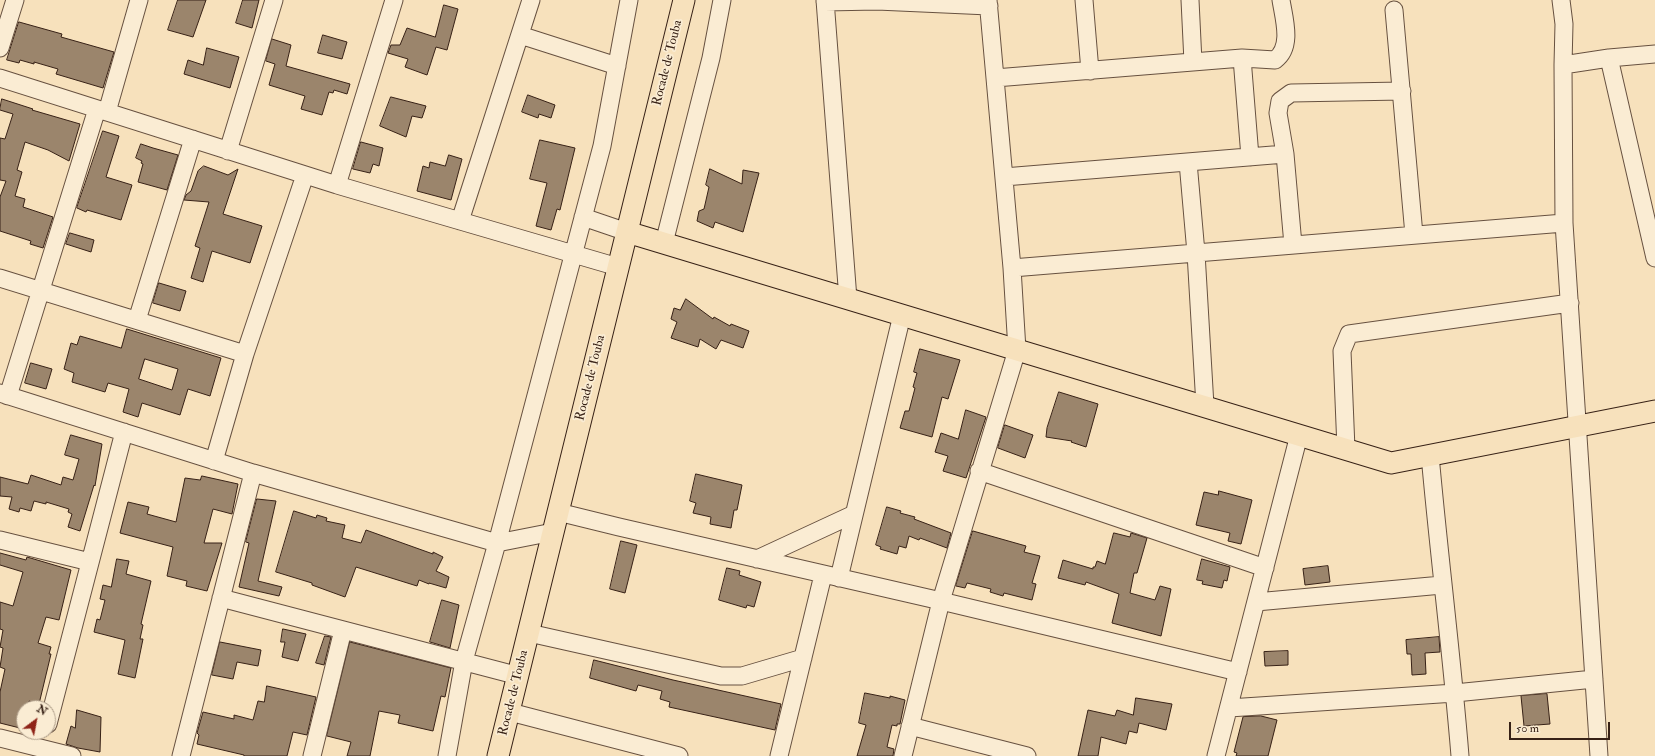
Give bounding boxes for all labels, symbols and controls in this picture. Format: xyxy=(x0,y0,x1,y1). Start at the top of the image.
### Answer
street label: Rocade de Touba xyxy=(650,19,686,107)
street label: Rocade de Touba xyxy=(573,334,609,422)
street label: Rocade de Touba xyxy=(496,649,532,737)
north arrow xyxy=(16,700,56,740)
text: N xyxy=(34,702,50,718)
scale bar xyxy=(1511,714,1612,740)
text: 50 m xyxy=(1516,721,1539,736)

